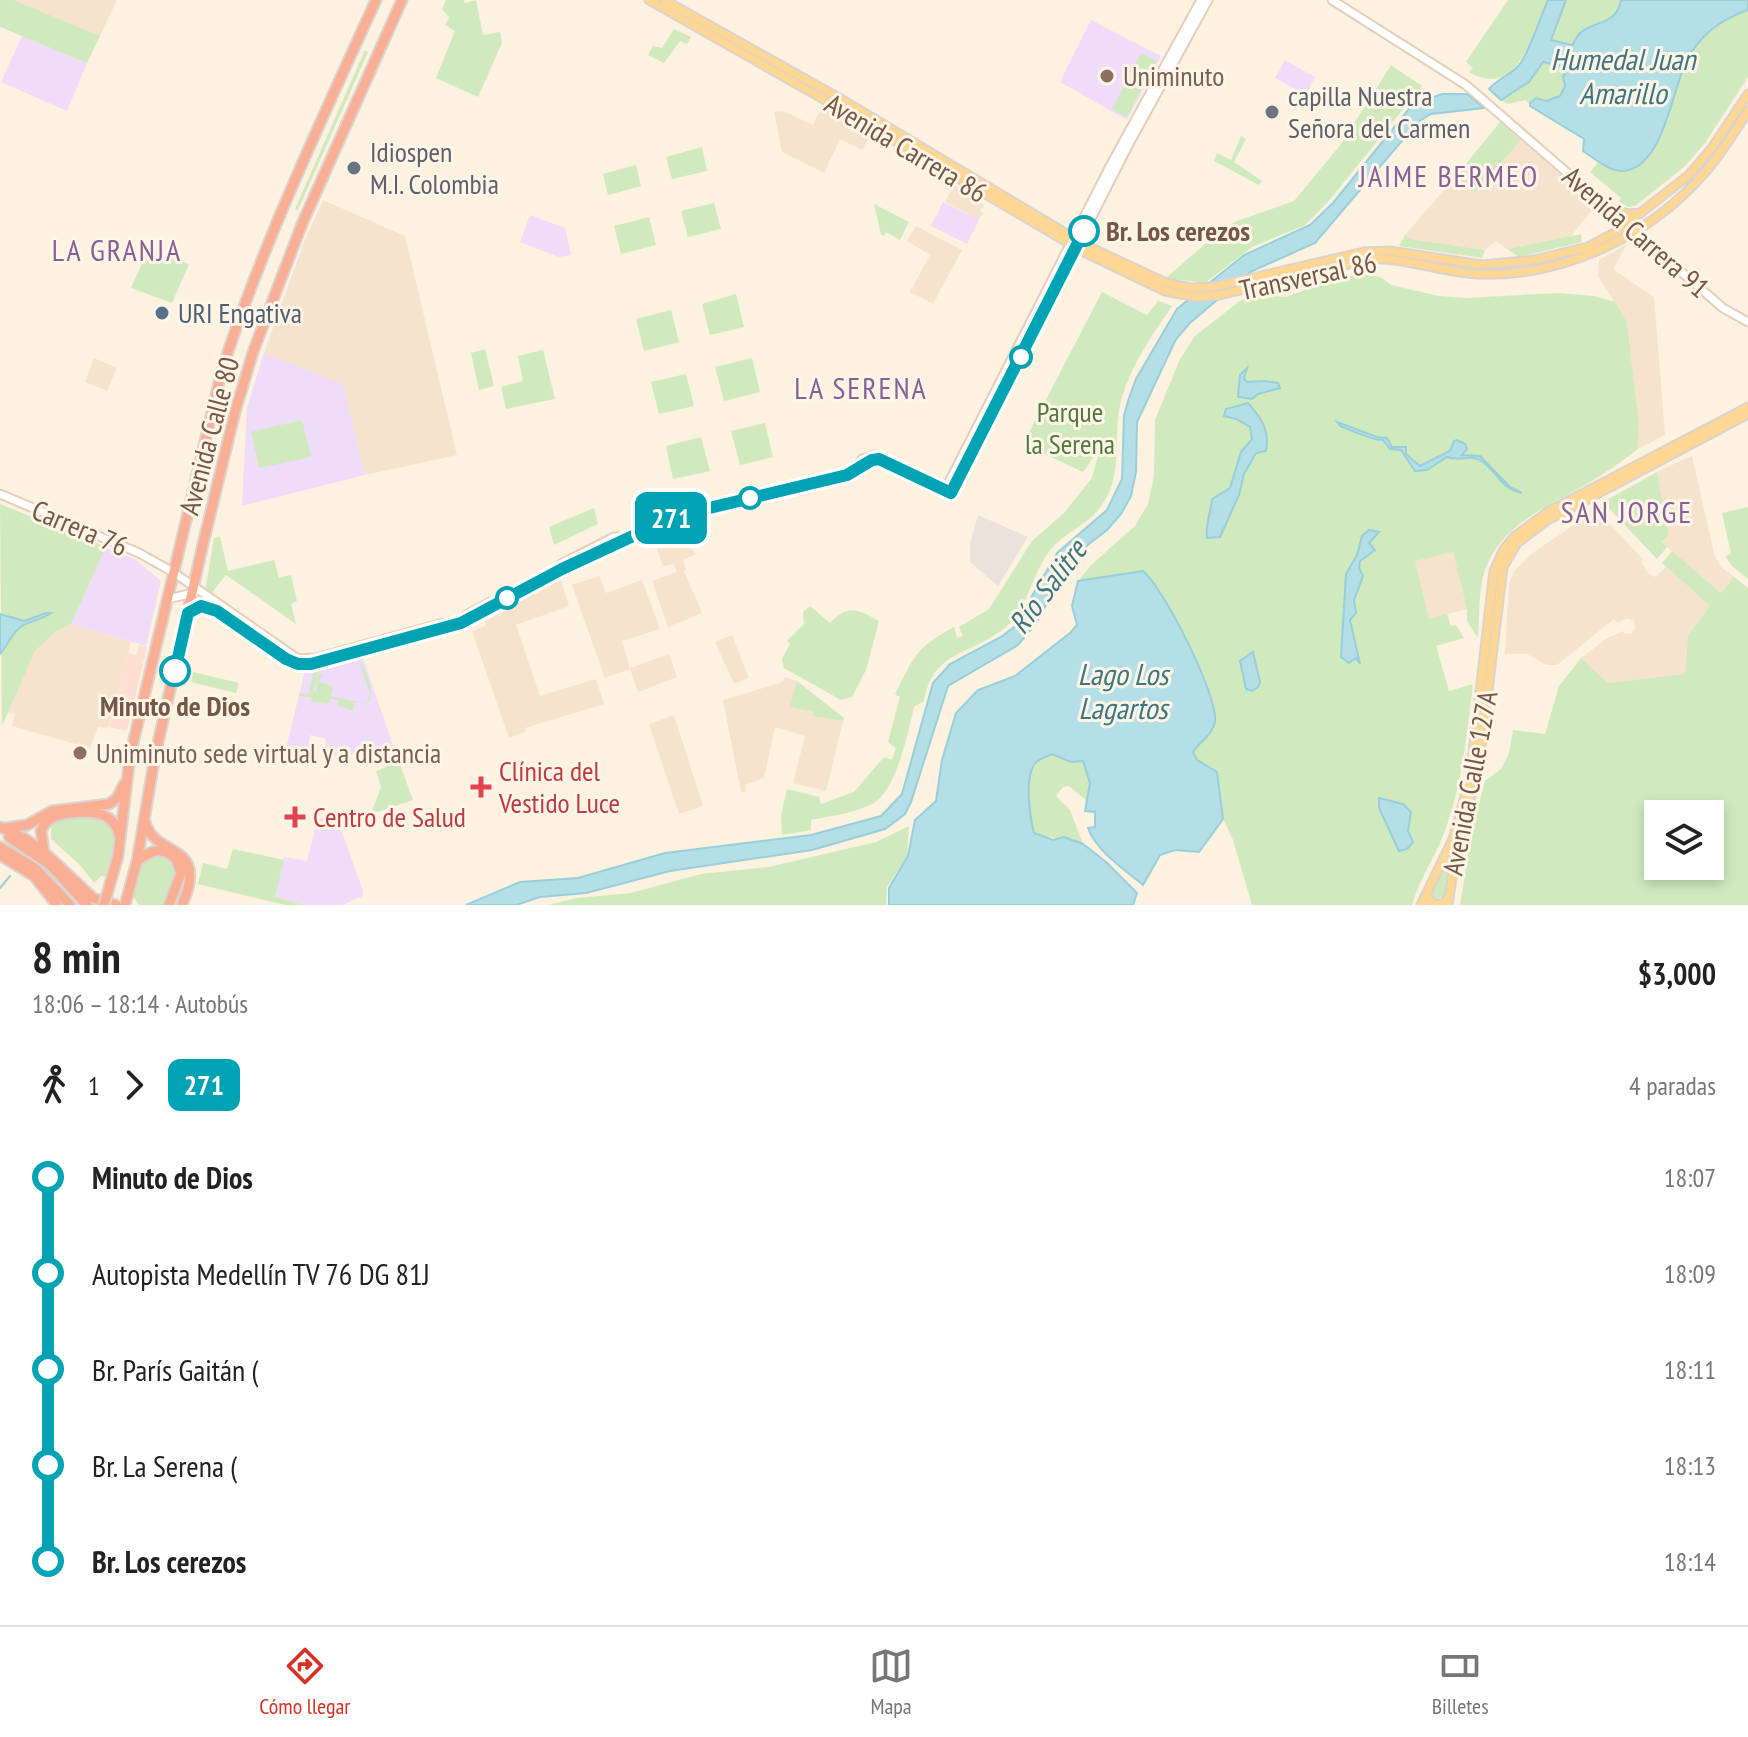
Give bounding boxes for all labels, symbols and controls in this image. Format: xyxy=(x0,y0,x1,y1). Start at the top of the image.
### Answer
water label: Humedal Juan Amarillo xyxy=(1551,39,1697,112)
place label: Uniminuto xyxy=(1123,57,1224,94)
marker: Uniminuto xyxy=(1098,67,1116,85)
place label: capilla Nuestra Señora del Carmen xyxy=(1288,77,1470,146)
street label: Avenida Carrera 86 xyxy=(818,85,994,211)
marker: capilla Nuestra Señora del Carmen xyxy=(1263,103,1281,121)
place label: Idiospen M.I. Colombia xyxy=(370,133,499,202)
district label: JAIME BERMEO xyxy=(1358,156,1539,195)
street label: Avenida Carrera 91 xyxy=(1555,158,1718,306)
marker: Idiospen M.I. Colombia xyxy=(345,159,363,177)
place label: Br. Los cerezos xyxy=(1106,212,1250,249)
marker: Br. Los cerezos xyxy=(1069,216,1099,246)
district label: LA GRANJA xyxy=(52,230,182,269)
street label: Transversal 86 xyxy=(1236,243,1380,308)
place label: URI Engativa xyxy=(178,294,302,331)
marker: URI Engativa xyxy=(153,304,171,322)
unlabelled marker xyxy=(1010,346,1032,368)
street label: Avenida Calle 80 xyxy=(170,353,247,519)
district label: LA SERENA xyxy=(794,368,928,407)
park label: Parque la Serena xyxy=(1025,393,1115,462)
unlabelled marker xyxy=(739,487,761,509)
street label: Carrera 76 xyxy=(27,491,134,564)
line badge: 271 xyxy=(625,492,717,544)
district label: SAN JORGE xyxy=(1561,492,1693,531)
text: 271 xyxy=(651,499,691,536)
water label: Río Salitre xyxy=(999,530,1096,641)
unlabelled marker xyxy=(496,587,518,609)
water label: Lago Los Lagartos xyxy=(1078,654,1171,727)
marker: Minuto de Dios xyxy=(160,656,190,686)
place label: Minuto de Dios xyxy=(100,687,250,724)
street label: Avenida Calle 127A xyxy=(1433,687,1506,878)
place label: Uniminuto sede virtual y a distancia xyxy=(96,734,441,771)
marker: Uniminuto sede virtual y a distancia xyxy=(71,744,89,762)
place label: Clínica del Vestido Luce xyxy=(498,752,620,821)
marker: Clínica del Vestido Luce xyxy=(470,776,492,798)
place label: Centro de Salud xyxy=(313,798,466,835)
map controls xyxy=(1644,800,1724,880)
button: layers xyxy=(1644,800,1724,880)
marker: Centro de Salud xyxy=(284,806,306,828)
text: 8 min xyxy=(32,928,121,985)
text: $3,000 xyxy=(1638,954,1716,993)
text: 18:06 – 18:14 · Autobús xyxy=(32,987,248,1020)
icon: walk xyxy=(32,1063,76,1107)
icon: forward xyxy=(112,1063,156,1107)
text: 271 xyxy=(184,1066,224,1103)
text: 1 xyxy=(88,1069,100,1102)
text: 4 paradas xyxy=(1629,1069,1716,1102)
text: Minuto de Dios xyxy=(92,1158,253,1197)
text: 18:07 xyxy=(1664,1161,1716,1194)
text: Autopista Medellín TV 76 DG 81J xyxy=(92,1254,430,1293)
text: 18:09 xyxy=(1664,1257,1716,1290)
text: Br. París Gaitán ( xyxy=(92,1350,259,1389)
text: 18:11 xyxy=(1664,1353,1716,1386)
text: Br. La Serena ( xyxy=(92,1446,237,1485)
text: 18:13 xyxy=(1664,1449,1716,1482)
text: Br. Los cerezos xyxy=(92,1542,246,1581)
text: 18:14 xyxy=(1664,1545,1716,1578)
tab: Cómo llegar xyxy=(259,1644,350,1720)
tab: Mapa xyxy=(869,1644,913,1720)
tab: Billetes xyxy=(1432,1644,1489,1720)

